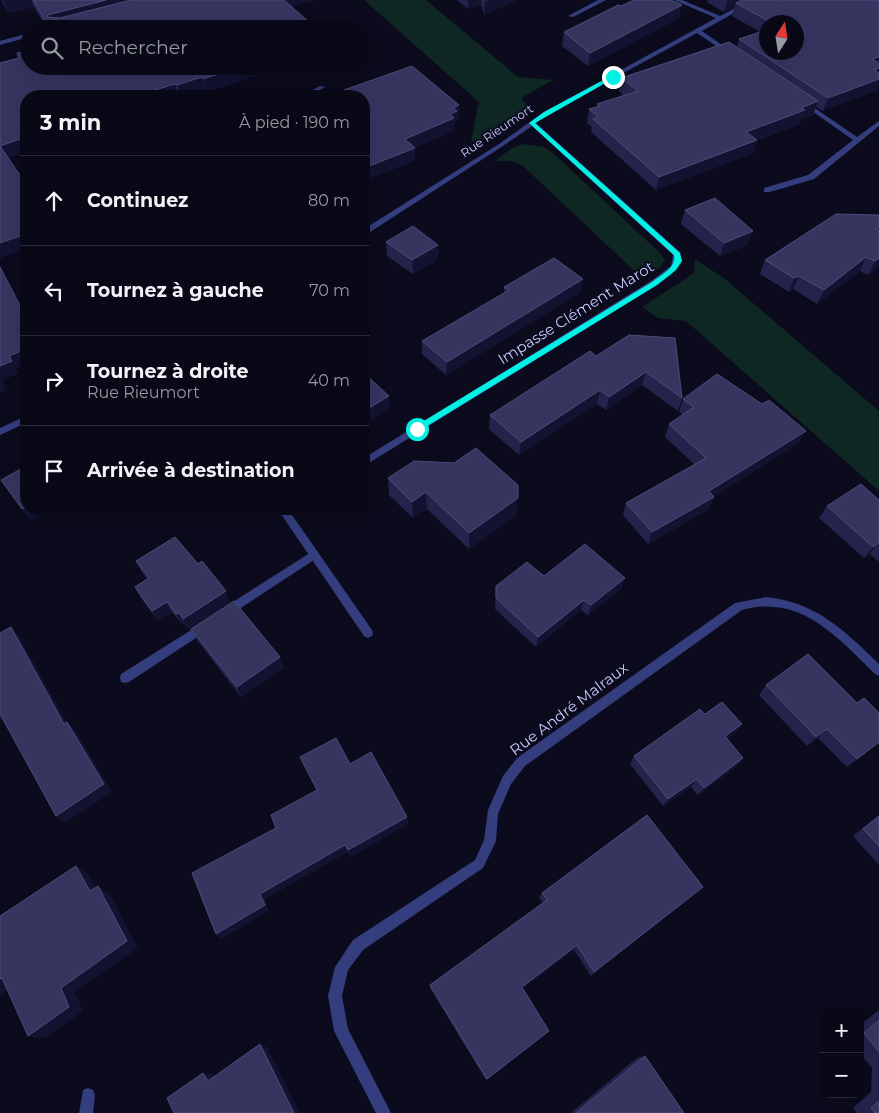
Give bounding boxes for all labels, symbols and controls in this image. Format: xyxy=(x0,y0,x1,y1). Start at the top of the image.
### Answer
north arrow xyxy=(759,15,804,60)
search box xyxy=(20,20,370,75)
icon: search xyxy=(38,34,66,62)
text: Rechercher xyxy=(78,36,188,59)
route end xyxy=(602,66,625,89)
street label: Rue Rieumort xyxy=(458,101,536,160)
text: 3 min xyxy=(40,110,101,135)
text: À pied · 190 m xyxy=(239,113,350,132)
icon: ahead xyxy=(40,187,68,215)
text: Continuez xyxy=(87,189,188,212)
text: 80 m xyxy=(308,191,350,210)
street label: Impasse Clément Marot xyxy=(494,257,657,368)
icon: left xyxy=(40,277,68,305)
text: Tournez à gauche xyxy=(87,279,264,302)
text: 70 m xyxy=(309,281,350,300)
text: Tournez à droite xyxy=(87,360,248,383)
icon: right xyxy=(40,367,68,395)
text: 40 m xyxy=(308,371,350,390)
text: Rue Rieumort xyxy=(87,383,200,402)
route start xyxy=(406,418,429,441)
icon: arrive xyxy=(40,457,68,485)
text: Arrivée à destination xyxy=(87,459,295,482)
street label: Rue André Malraux xyxy=(506,658,632,759)
map controls xyxy=(819,1008,864,1098)
button: + xyxy=(819,1008,864,1053)
button: − xyxy=(819,1053,864,1098)

